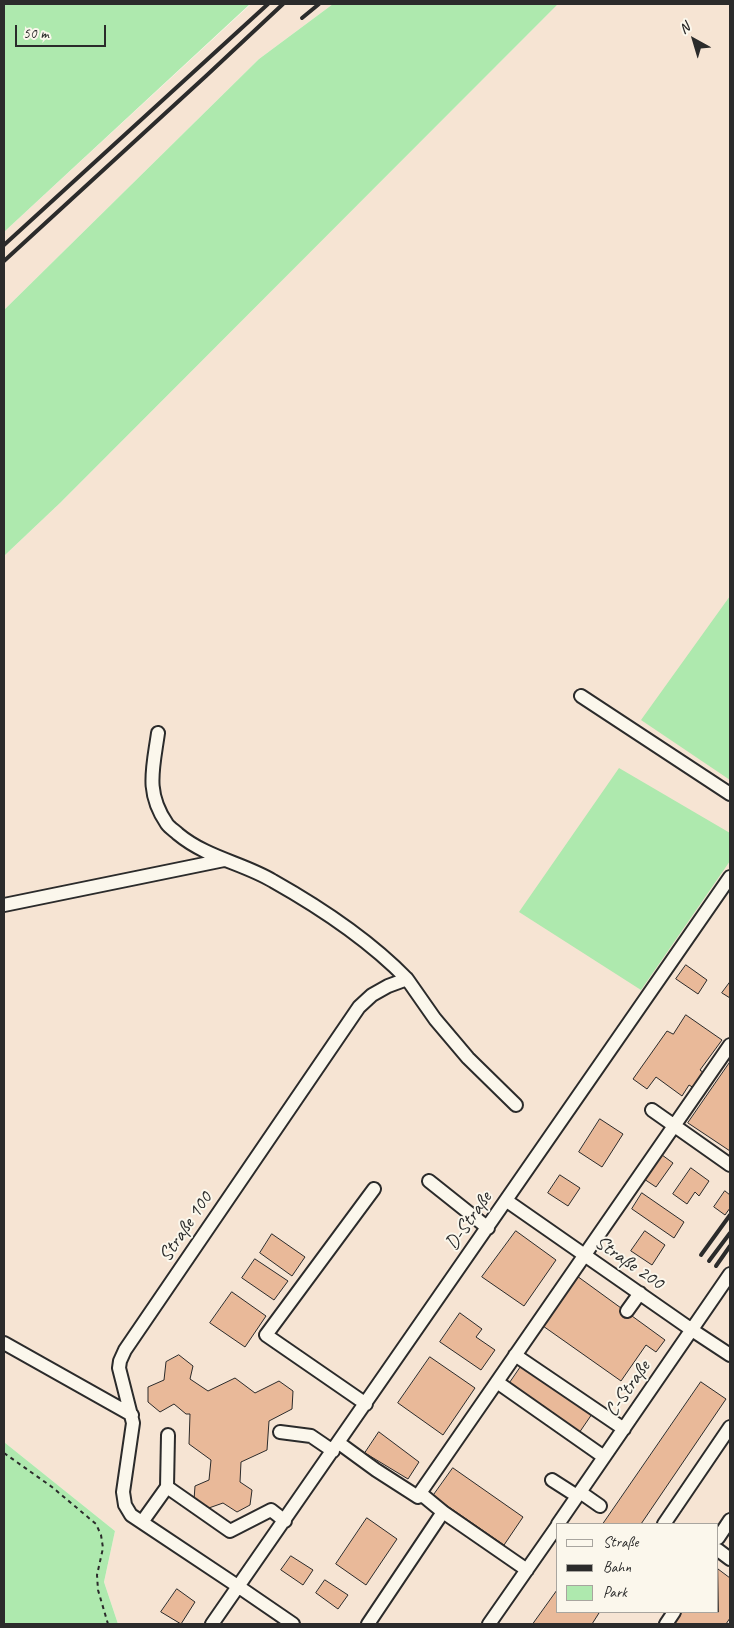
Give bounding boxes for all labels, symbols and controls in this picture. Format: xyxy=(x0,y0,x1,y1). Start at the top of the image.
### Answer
scale bar xyxy=(18,15,109,47)
north arrow xyxy=(669,15,719,65)
text: N xyxy=(676,19,693,37)
text: 50 m xyxy=(23,24,49,43)
street label: D-Straße xyxy=(440,1187,498,1255)
street label: Straße 100 xyxy=(154,1188,218,1266)
street label: Straße 200 xyxy=(590,1231,668,1295)
street label: C-Straße xyxy=(600,1356,656,1422)
legend xyxy=(556,1523,719,1613)
text: Straße xyxy=(603,1533,638,1552)
text: Bahn xyxy=(603,1558,631,1577)
text: Park xyxy=(603,1583,627,1602)

